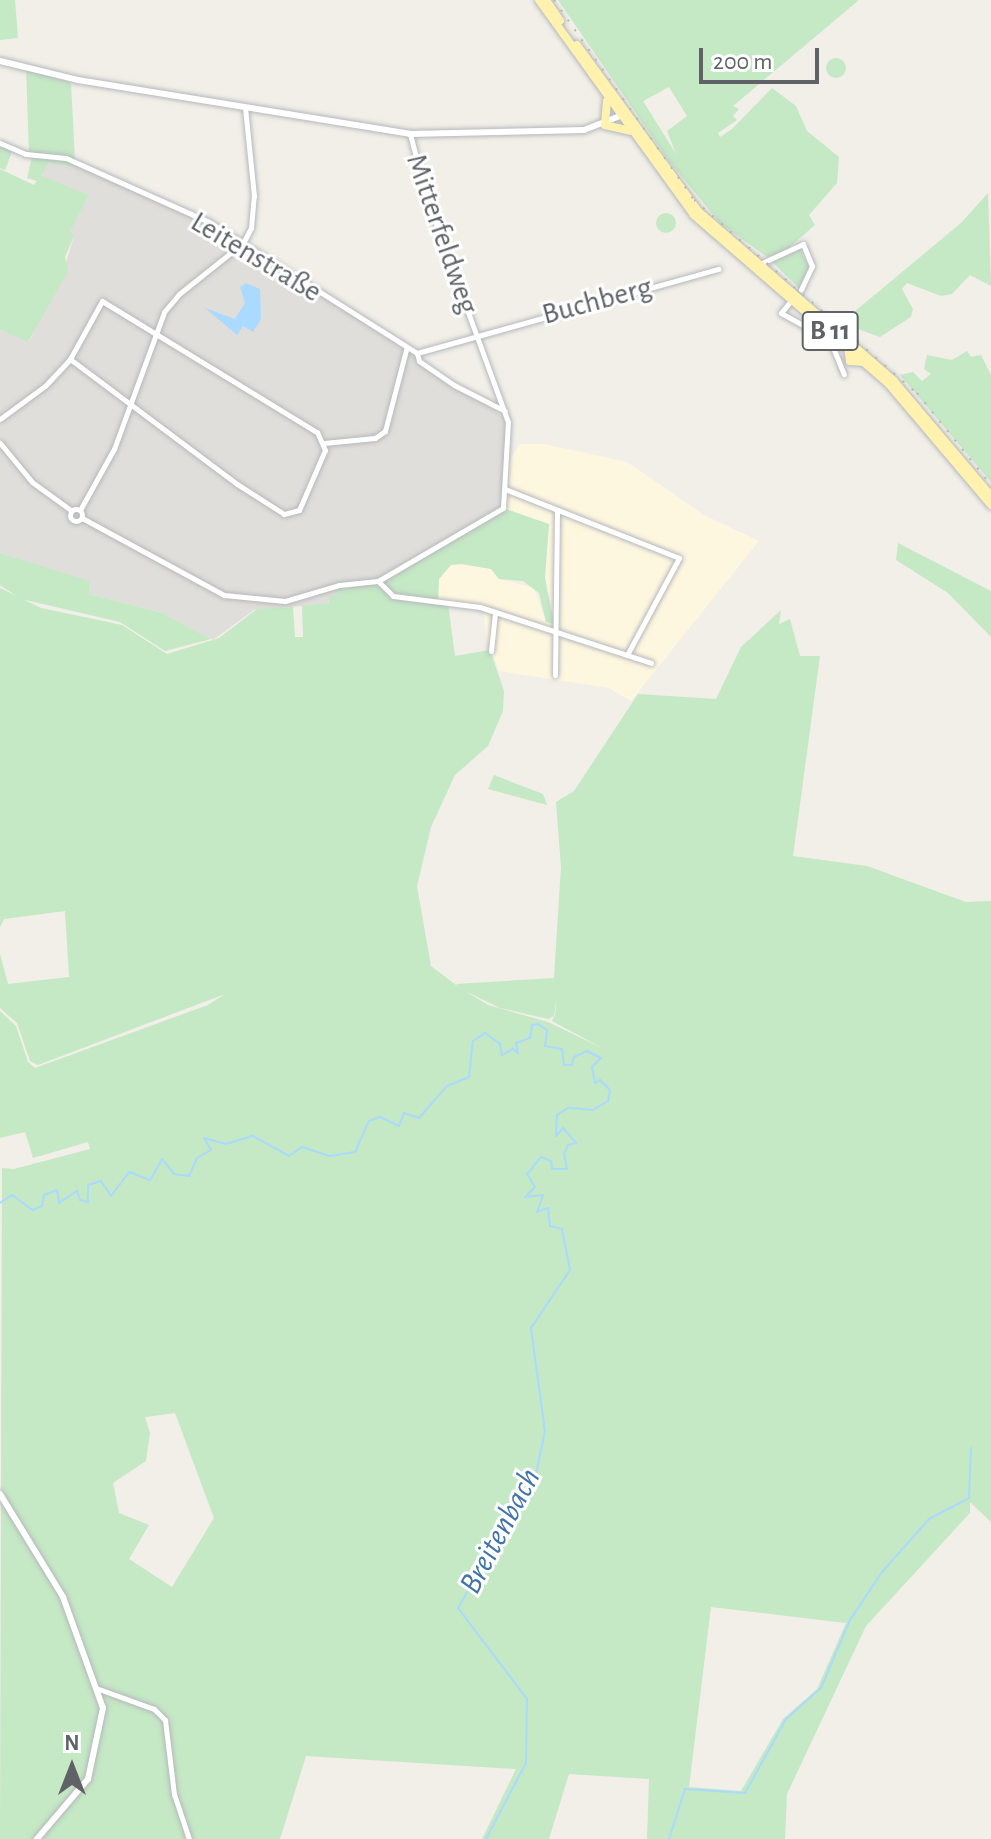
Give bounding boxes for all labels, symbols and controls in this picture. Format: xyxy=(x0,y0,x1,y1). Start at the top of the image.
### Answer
scale bar xyxy=(703,32,823,82)
text: 200 m xyxy=(713,50,772,74)
street label: Mitterfeldweg xyxy=(398,149,486,319)
street label: Leitenstraße xyxy=(184,204,328,310)
street label: Buchberg xyxy=(538,269,656,333)
road number: B 11 xyxy=(800,307,860,355)
water label: Breitenbach xyxy=(451,1462,549,1600)
north arrow xyxy=(32,1727,112,1807)
text: N xyxy=(64,1732,80,1754)

